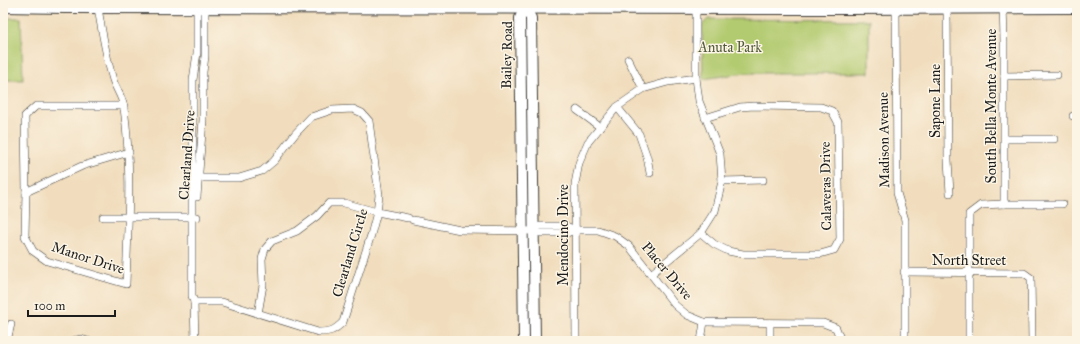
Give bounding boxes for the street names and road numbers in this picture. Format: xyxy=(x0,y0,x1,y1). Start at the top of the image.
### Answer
street label: Bailey Road xyxy=(498,21,516,89)
street label: South Bella Monte Avenue xyxy=(983,28,1000,183)
street label: Sapone Lane xyxy=(927,64,944,138)
street label: Madison Avenue xyxy=(875,92,893,188)
street label: Clearland Drive xyxy=(175,109,199,200)
street label: Calaveras Drive xyxy=(817,141,835,231)
street label: Mendocino Drive xyxy=(555,184,572,286)
street label: Clearland Circle xyxy=(328,207,372,299)
street label: Manor Drive xyxy=(49,238,127,278)
street label: Placer Drive xyxy=(638,239,696,303)
street label: North Street xyxy=(932,252,1006,269)

